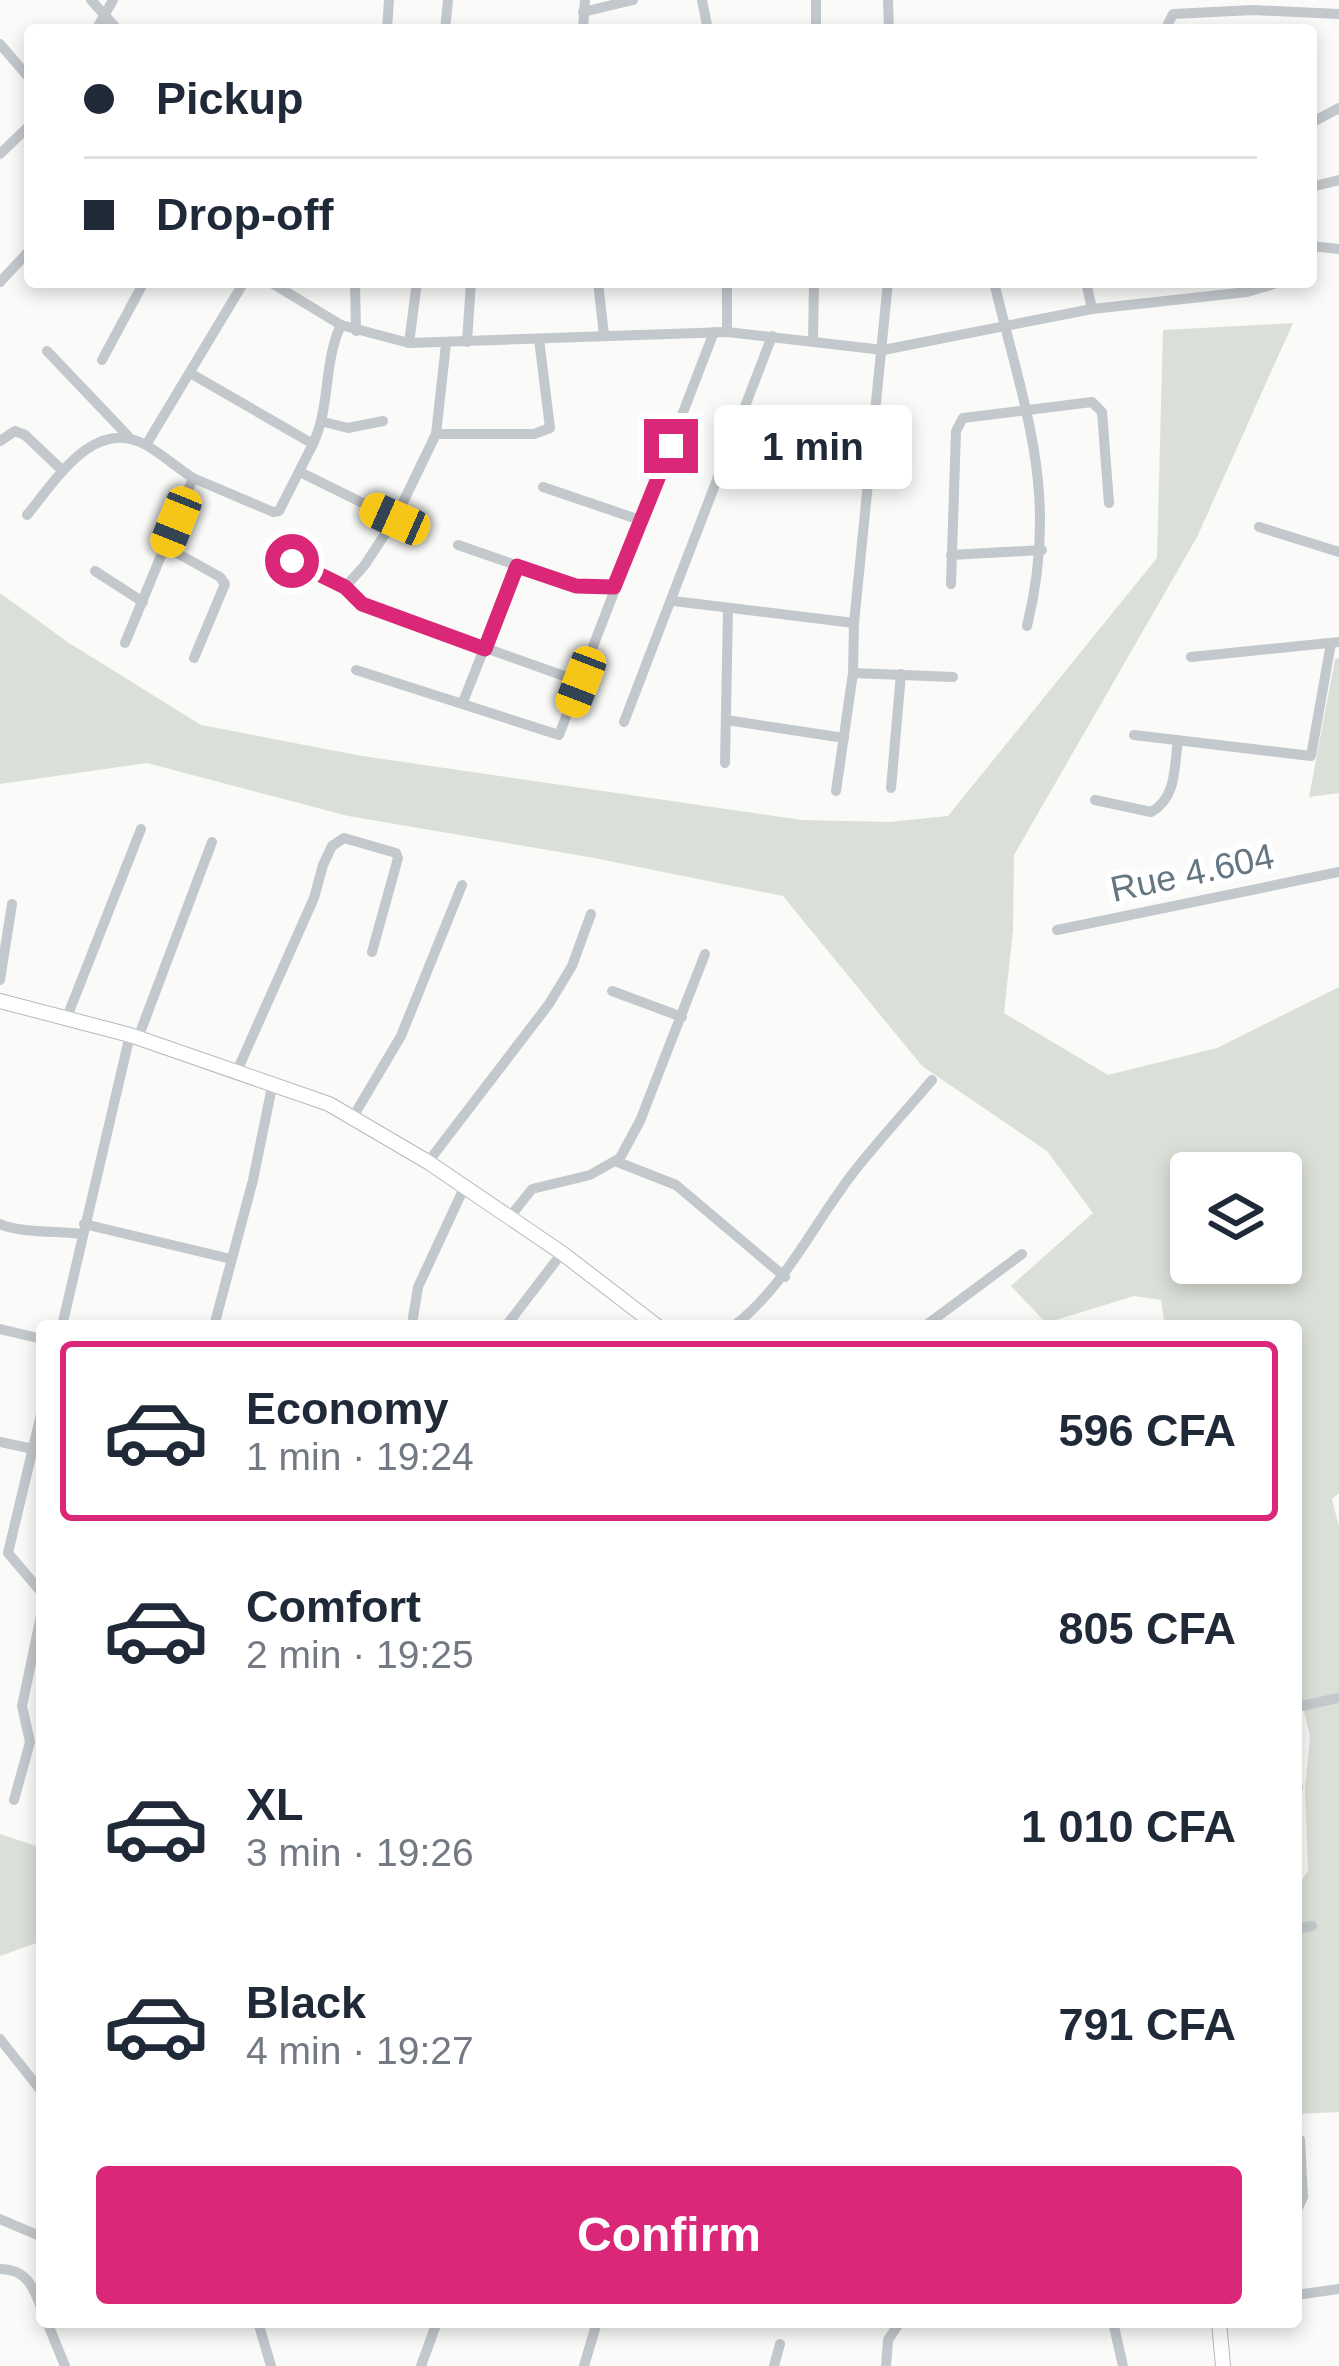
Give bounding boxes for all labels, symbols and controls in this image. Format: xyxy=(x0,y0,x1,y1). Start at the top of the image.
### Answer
text: Pickup xyxy=(156,73,304,124)
text: Drop-off xyxy=(156,189,333,240)
callout: 1 min xyxy=(713,404,911,488)
route end xyxy=(644,419,698,473)
text: 1 min xyxy=(762,425,864,468)
car xyxy=(146,482,206,562)
car xyxy=(355,488,435,550)
route start xyxy=(265,534,319,588)
car xyxy=(551,642,611,722)
street label: Rue 4.604 xyxy=(1107,835,1278,910)
map controls xyxy=(1170,1152,1302,1284)
button: layers xyxy=(1170,1152,1302,1284)
icon: car xyxy=(102,1377,210,1485)
text: Economy xyxy=(246,1383,449,1434)
text: 596 CFA xyxy=(1058,1405,1236,1456)
text: 1 min · 19:24 xyxy=(246,1435,474,1478)
icon: car xyxy=(102,1575,210,1683)
text: Comfort xyxy=(246,1581,421,1632)
text: 805 CFA xyxy=(1058,1603,1236,1654)
text: 2 min · 19:25 xyxy=(246,1633,474,1676)
icon: car xyxy=(102,1773,210,1881)
text: XL xyxy=(246,1779,304,1830)
text: 1 010 CFA xyxy=(1021,1801,1236,1852)
text: 3 min · 19:26 xyxy=(246,1831,474,1874)
icon: car xyxy=(102,1971,210,2079)
text: Black xyxy=(246,1977,366,2028)
text: 791 CFA xyxy=(1058,1999,1236,2050)
text: 4 min · 19:27 xyxy=(246,2029,474,2072)
button: Confirm xyxy=(96,2166,1242,2304)

